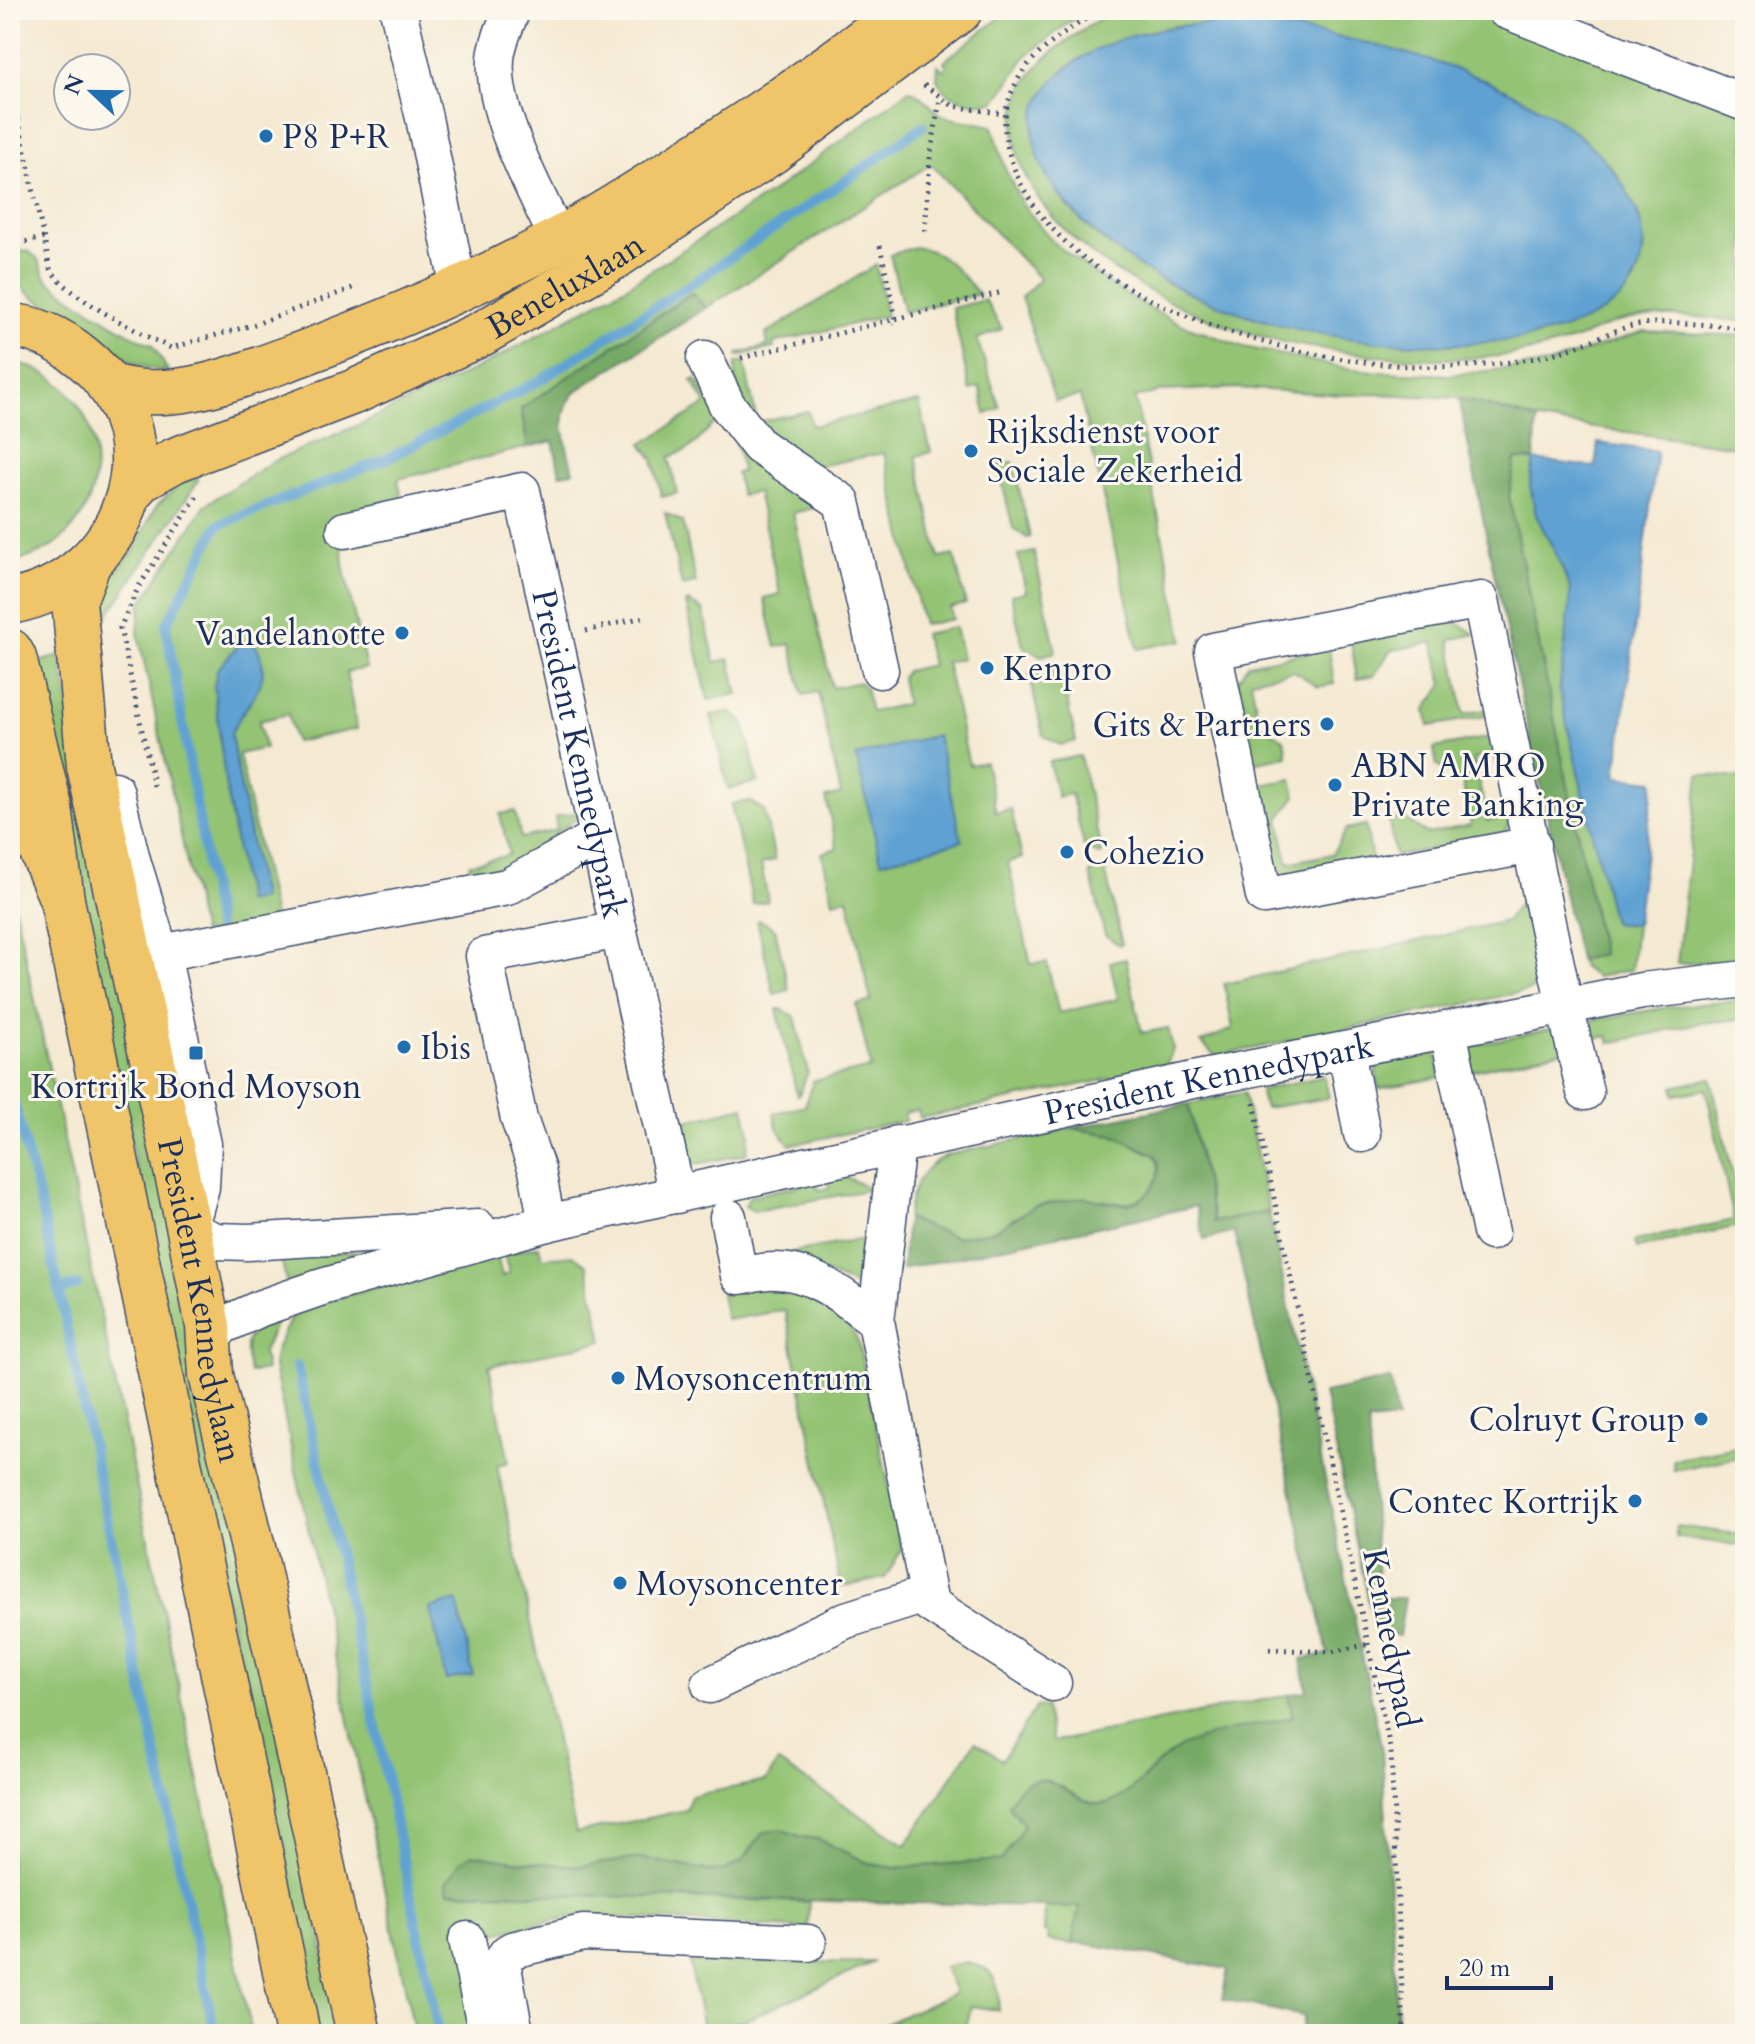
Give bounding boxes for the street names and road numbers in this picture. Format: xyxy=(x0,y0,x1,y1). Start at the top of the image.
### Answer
street label: Beneluxlaan xyxy=(478,222,653,350)
street label: President Kennedypark xyxy=(520,585,638,924)
street label: President Kennedypark xyxy=(1039,1023,1379,1136)
street label: President Kennedylaan xyxy=(146,1133,253,1467)
street label: Kennedypad xyxy=(1351,1545,1431,1732)

